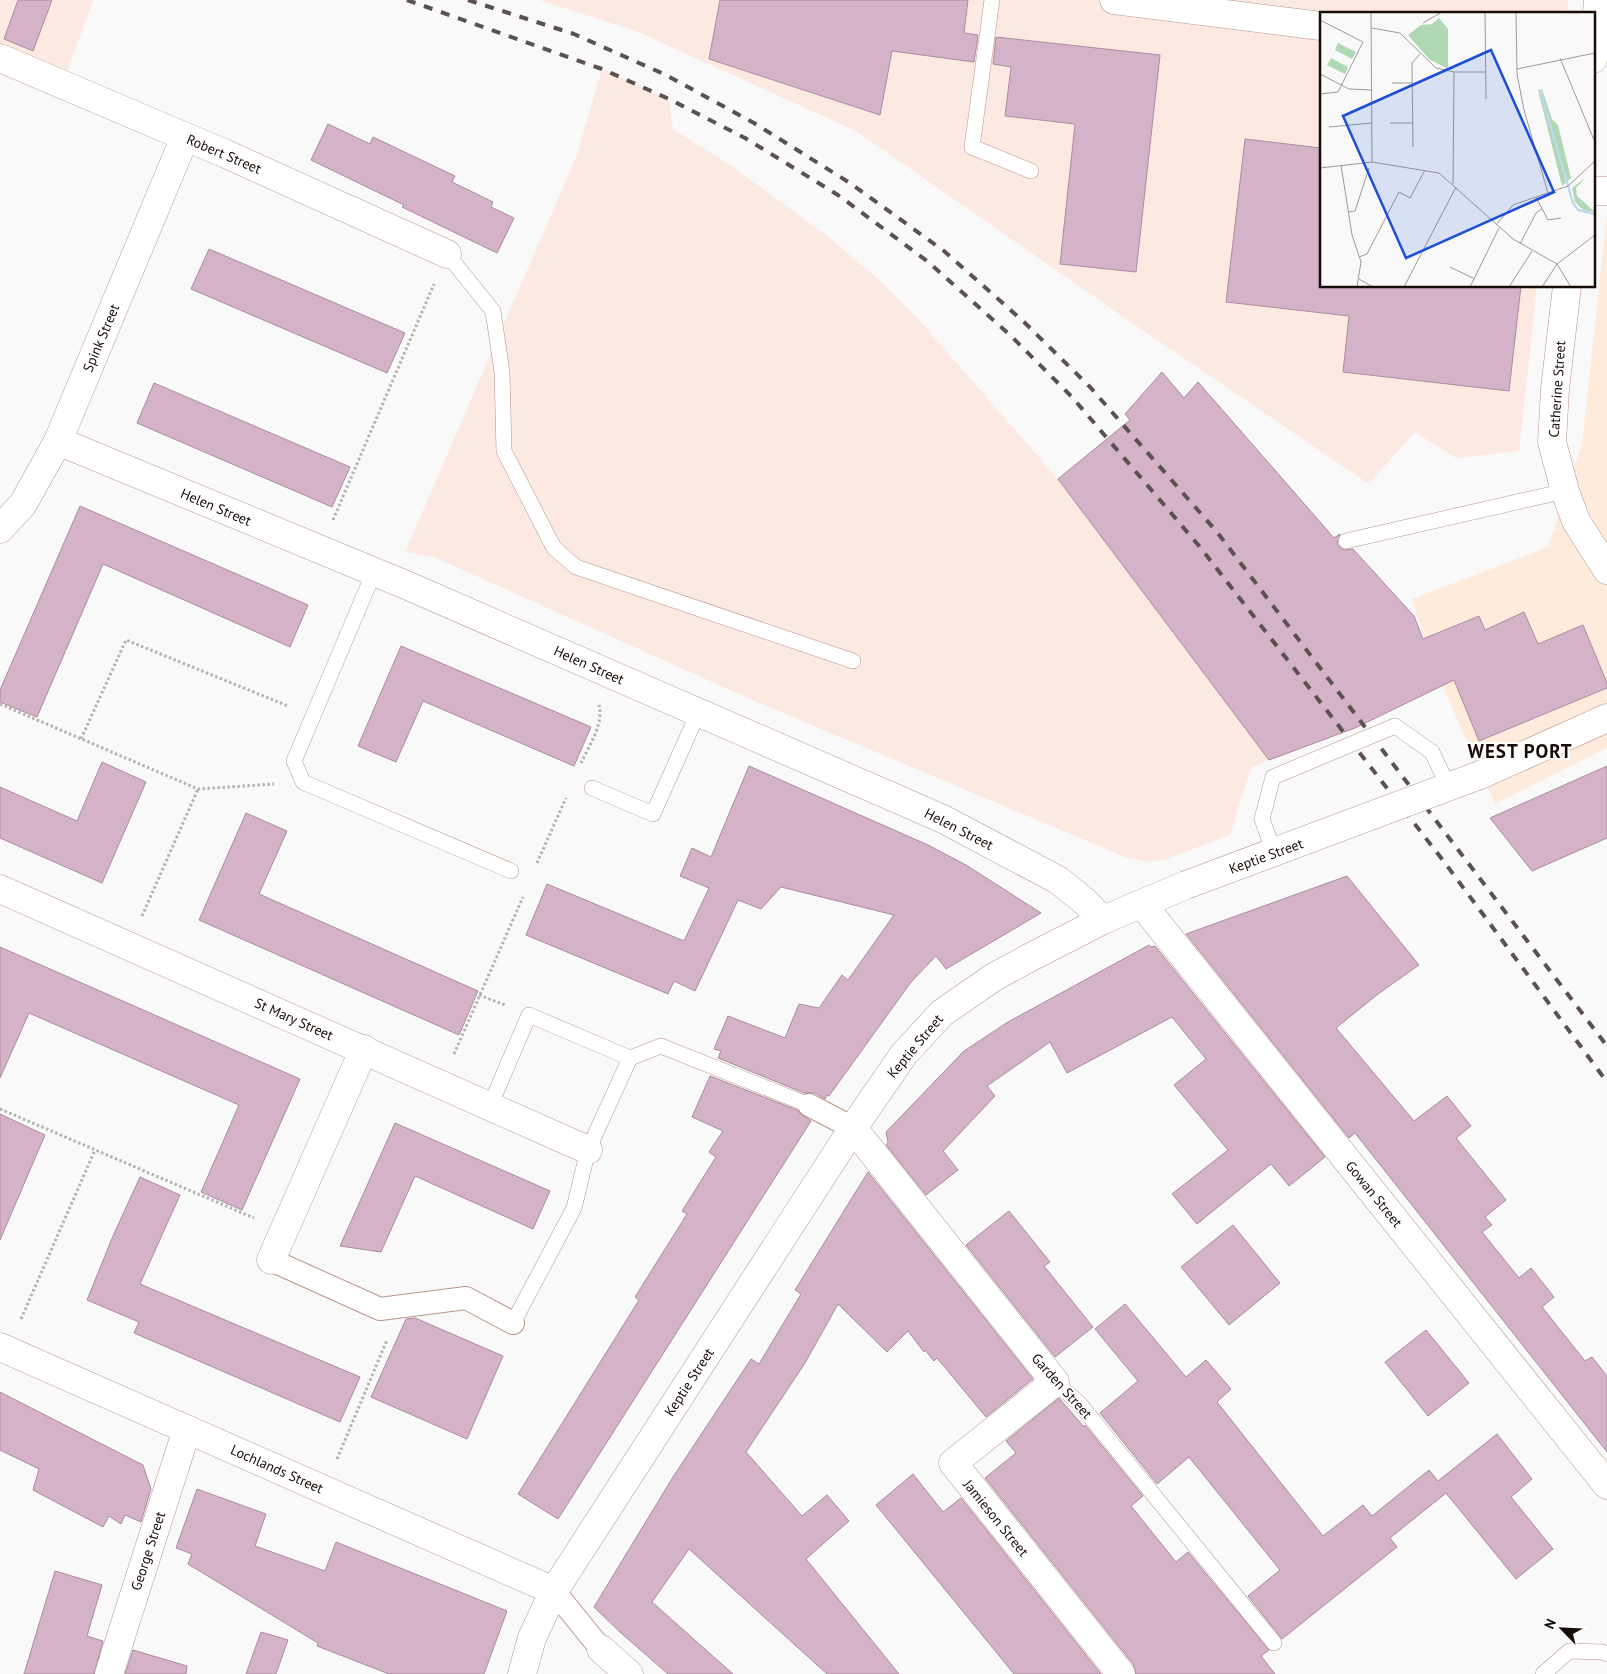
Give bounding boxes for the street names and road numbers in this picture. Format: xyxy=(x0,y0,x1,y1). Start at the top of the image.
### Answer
street label: Robert Street xyxy=(184,130,264,178)
street label: Spink Street xyxy=(79,301,123,375)
street label: Catherine Street xyxy=(1545,340,1569,438)
street label: Helen Street xyxy=(178,484,254,530)
street label: Helen Street xyxy=(551,642,627,689)
street label: Helen Street xyxy=(922,804,997,854)
street label: Keptie Street xyxy=(1226,834,1306,878)
street label: St Mary Street xyxy=(252,994,336,1044)
street label: Keptie Street xyxy=(883,1010,947,1082)
street label: Gowan Street xyxy=(1342,1157,1406,1231)
street label: Keptie Street xyxy=(660,1344,718,1419)
street label: Garden Street xyxy=(1028,1349,1096,1423)
street label: Lochlands Street xyxy=(228,1441,326,1498)
street label: Jamieson Street xyxy=(959,1475,1033,1560)
street label: George Street xyxy=(127,1509,169,1593)

